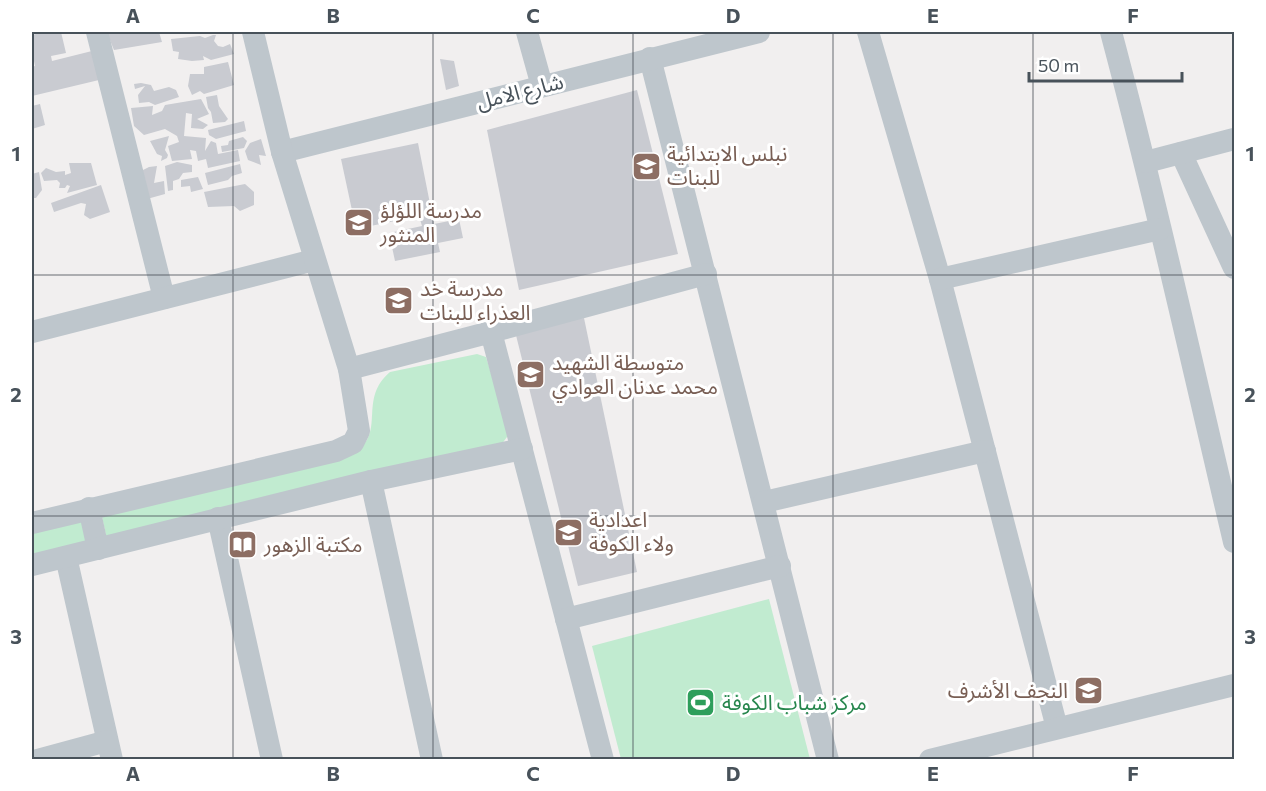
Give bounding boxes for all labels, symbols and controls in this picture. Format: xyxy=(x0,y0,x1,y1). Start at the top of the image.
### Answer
text: A xyxy=(126,3,140,27)
text: B xyxy=(326,3,340,27)
text: C xyxy=(526,3,540,27)
text: D xyxy=(726,3,740,27)
text: E xyxy=(927,3,939,27)
text: F xyxy=(1127,3,1139,27)
scale bar xyxy=(1029,45,1182,83)
text: 50 m xyxy=(1038,54,1079,76)
street label: شارع الامل xyxy=(474,68,567,117)
place label: نبلس الابتدائية للبنات xyxy=(667,140,787,189)
text: 1 xyxy=(11,141,21,165)
text: 1 xyxy=(1245,141,1255,165)
school or university icon: نبلس الابتدائية للبنات xyxy=(630,150,662,182)
place label: مدرسة اللؤلؤ المنثور xyxy=(379,197,482,247)
school or university icon: مدرسة اللؤلؤ المنثور xyxy=(343,207,375,239)
place label: مدرسة خد العذراء للبنات xyxy=(420,275,531,325)
school or university icon: مدرسة خد العذراء للبنات xyxy=(383,285,415,317)
place label: متوسطة الشهيد محمد عدنان العوادي xyxy=(552,349,718,403)
school or university icon: متوسطة الشهيد محمد عدنان العوادي xyxy=(515,359,547,391)
text: 2 xyxy=(10,382,22,406)
text: 2 xyxy=(1244,382,1256,406)
place label: اعدادية ولاء الكوفة xyxy=(589,506,674,556)
school or university icon: اعدادية ولاء الكوفة xyxy=(552,516,584,548)
library icon: مكتبة الزهور xyxy=(227,529,259,561)
place label: مكتبة الزهور xyxy=(263,531,363,557)
text: 3 xyxy=(10,624,22,648)
text: 3 xyxy=(1244,624,1256,648)
school or university icon: النجف الأشرف xyxy=(1073,675,1105,707)
place label: النجف الأشرف xyxy=(948,677,1068,703)
sports icon: مركز شباب الكوفة xyxy=(685,687,717,719)
place label: مركز شباب الكوفة xyxy=(722,689,867,715)
text: A xyxy=(126,761,140,785)
text: B xyxy=(326,761,340,785)
text: C xyxy=(526,761,540,785)
text: D xyxy=(726,761,740,785)
text: E xyxy=(927,761,939,785)
text: F xyxy=(1127,761,1139,785)

